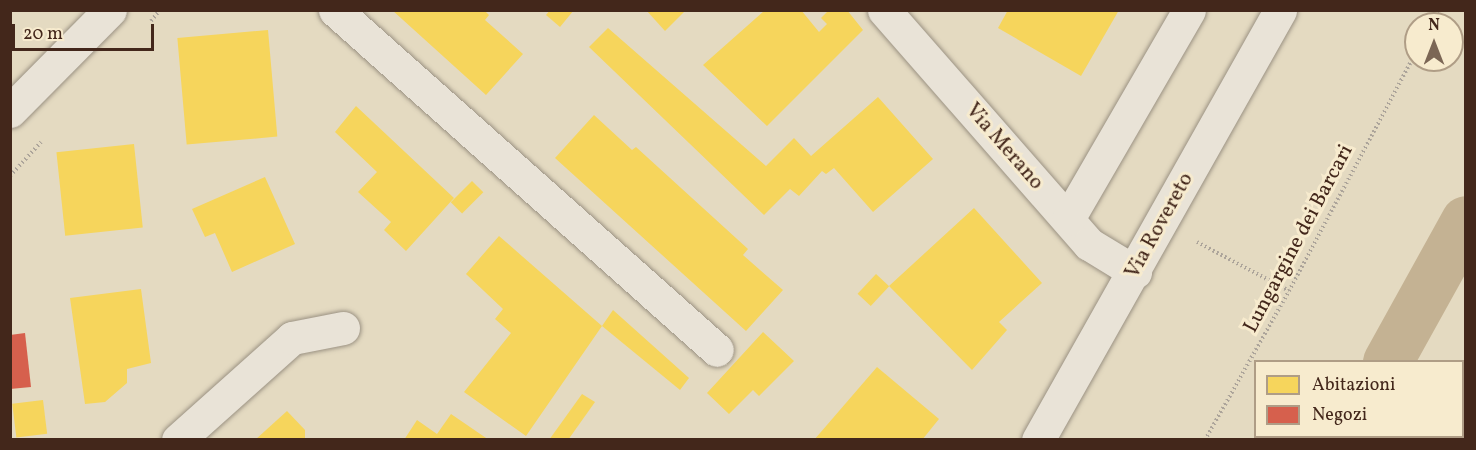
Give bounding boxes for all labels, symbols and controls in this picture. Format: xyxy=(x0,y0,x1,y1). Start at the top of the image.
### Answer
scale bar xyxy=(15,12,158,50)
north arrow xyxy=(1404,12,1464,72)
text: N xyxy=(1428,15,1440,37)
text: 20 m xyxy=(23,22,63,47)
street label: Via Merano xyxy=(960,99,1048,195)
street label: Lungargine dei Barcari xyxy=(1239,141,1359,337)
street label: Via Rovereto xyxy=(1121,169,1199,283)
legend xyxy=(1254,360,1464,438)
text: Abitazioni xyxy=(1312,373,1395,398)
text: Negozi xyxy=(1312,403,1367,428)

